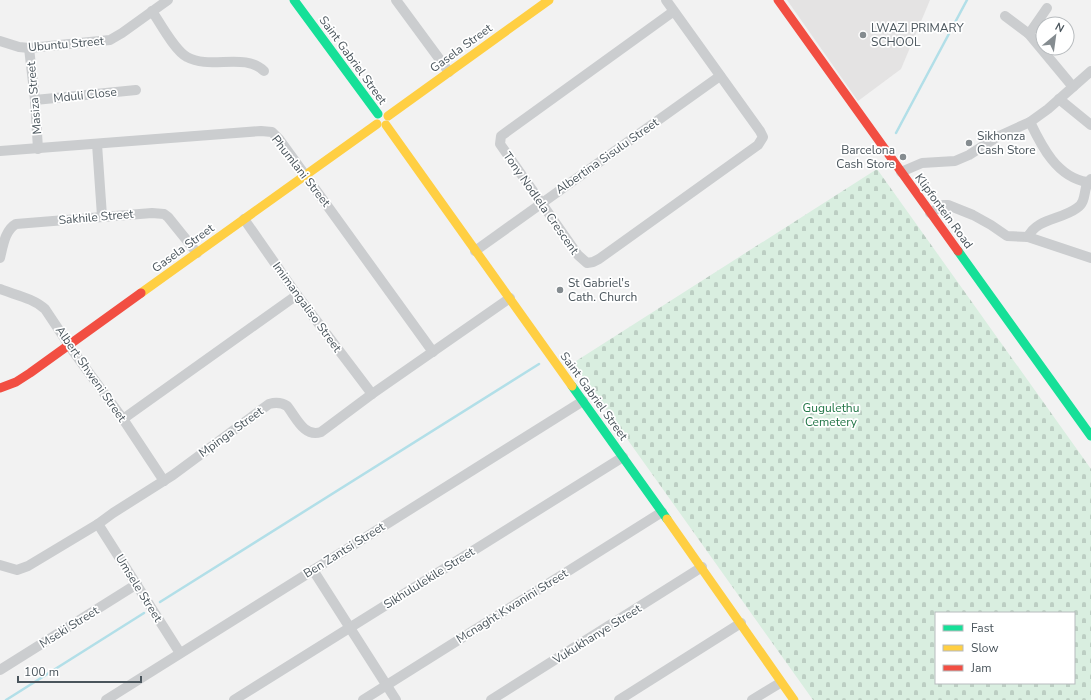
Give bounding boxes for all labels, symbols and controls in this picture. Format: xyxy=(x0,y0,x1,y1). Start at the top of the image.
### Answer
street label: Saint Gabriel Street xyxy=(316,13,391,108)
north arrow xyxy=(1035,16,1075,56)
text: N xyxy=(1052,19,1067,36)
street label: Gasela Street xyxy=(427,20,496,76)
place label: LWAZI PRIMARY SCHOOL xyxy=(871,20,964,50)
marker: LWAZI PRIMARY SCHOOL xyxy=(858,30,868,40)
street label: Ubuntu Street xyxy=(27,33,105,55)
street label: Masiza Street xyxy=(23,60,45,135)
street label: Mduli Close xyxy=(52,84,118,106)
street label: Albertina Sisulu Street xyxy=(552,114,662,198)
place label: Sikhonza Cash Store xyxy=(977,128,1036,158)
street label: Phumlani Street xyxy=(268,132,334,211)
marker: Sikhonza Cash Store xyxy=(964,138,974,148)
place label: Barcelona Cash Store xyxy=(836,142,895,172)
street label: Tony Nodlela Crescent xyxy=(500,149,583,258)
marker: Barcelona Cash Store xyxy=(898,152,908,162)
street label: Klipfontein Road xyxy=(911,170,977,252)
street label: Sakhile Street xyxy=(58,206,135,228)
street label: Gasela Street xyxy=(149,220,218,276)
street label: Imimangaliso Street xyxy=(269,259,346,356)
place label: St Gabriel's Cath. Church xyxy=(568,275,637,305)
marker: St Gabriel's Cath. Church xyxy=(555,285,565,295)
street label: Albert Shweni Street xyxy=(52,323,131,426)
street label: Saint Gabriel Street xyxy=(557,349,632,444)
park label: Gugulethu Cemetery xyxy=(803,400,859,430)
street label: Mpinga Street xyxy=(196,403,267,461)
street label: Ben Zantsi Street xyxy=(300,518,388,581)
street label: Sikhululekile Street xyxy=(381,543,478,612)
street label: Umsele Street xyxy=(112,551,167,626)
street label: Mcnaght Kwanini Street xyxy=(453,565,571,647)
street label: Vukukhanye Street xyxy=(549,600,645,668)
street label: Mseki Street xyxy=(36,602,102,652)
legend xyxy=(935,612,1075,684)
text: Fast xyxy=(971,620,994,636)
text: Slow xyxy=(971,640,999,656)
scale bar xyxy=(18,658,141,684)
text: Jam xyxy=(970,660,992,676)
text: 100 m xyxy=(24,664,59,680)

